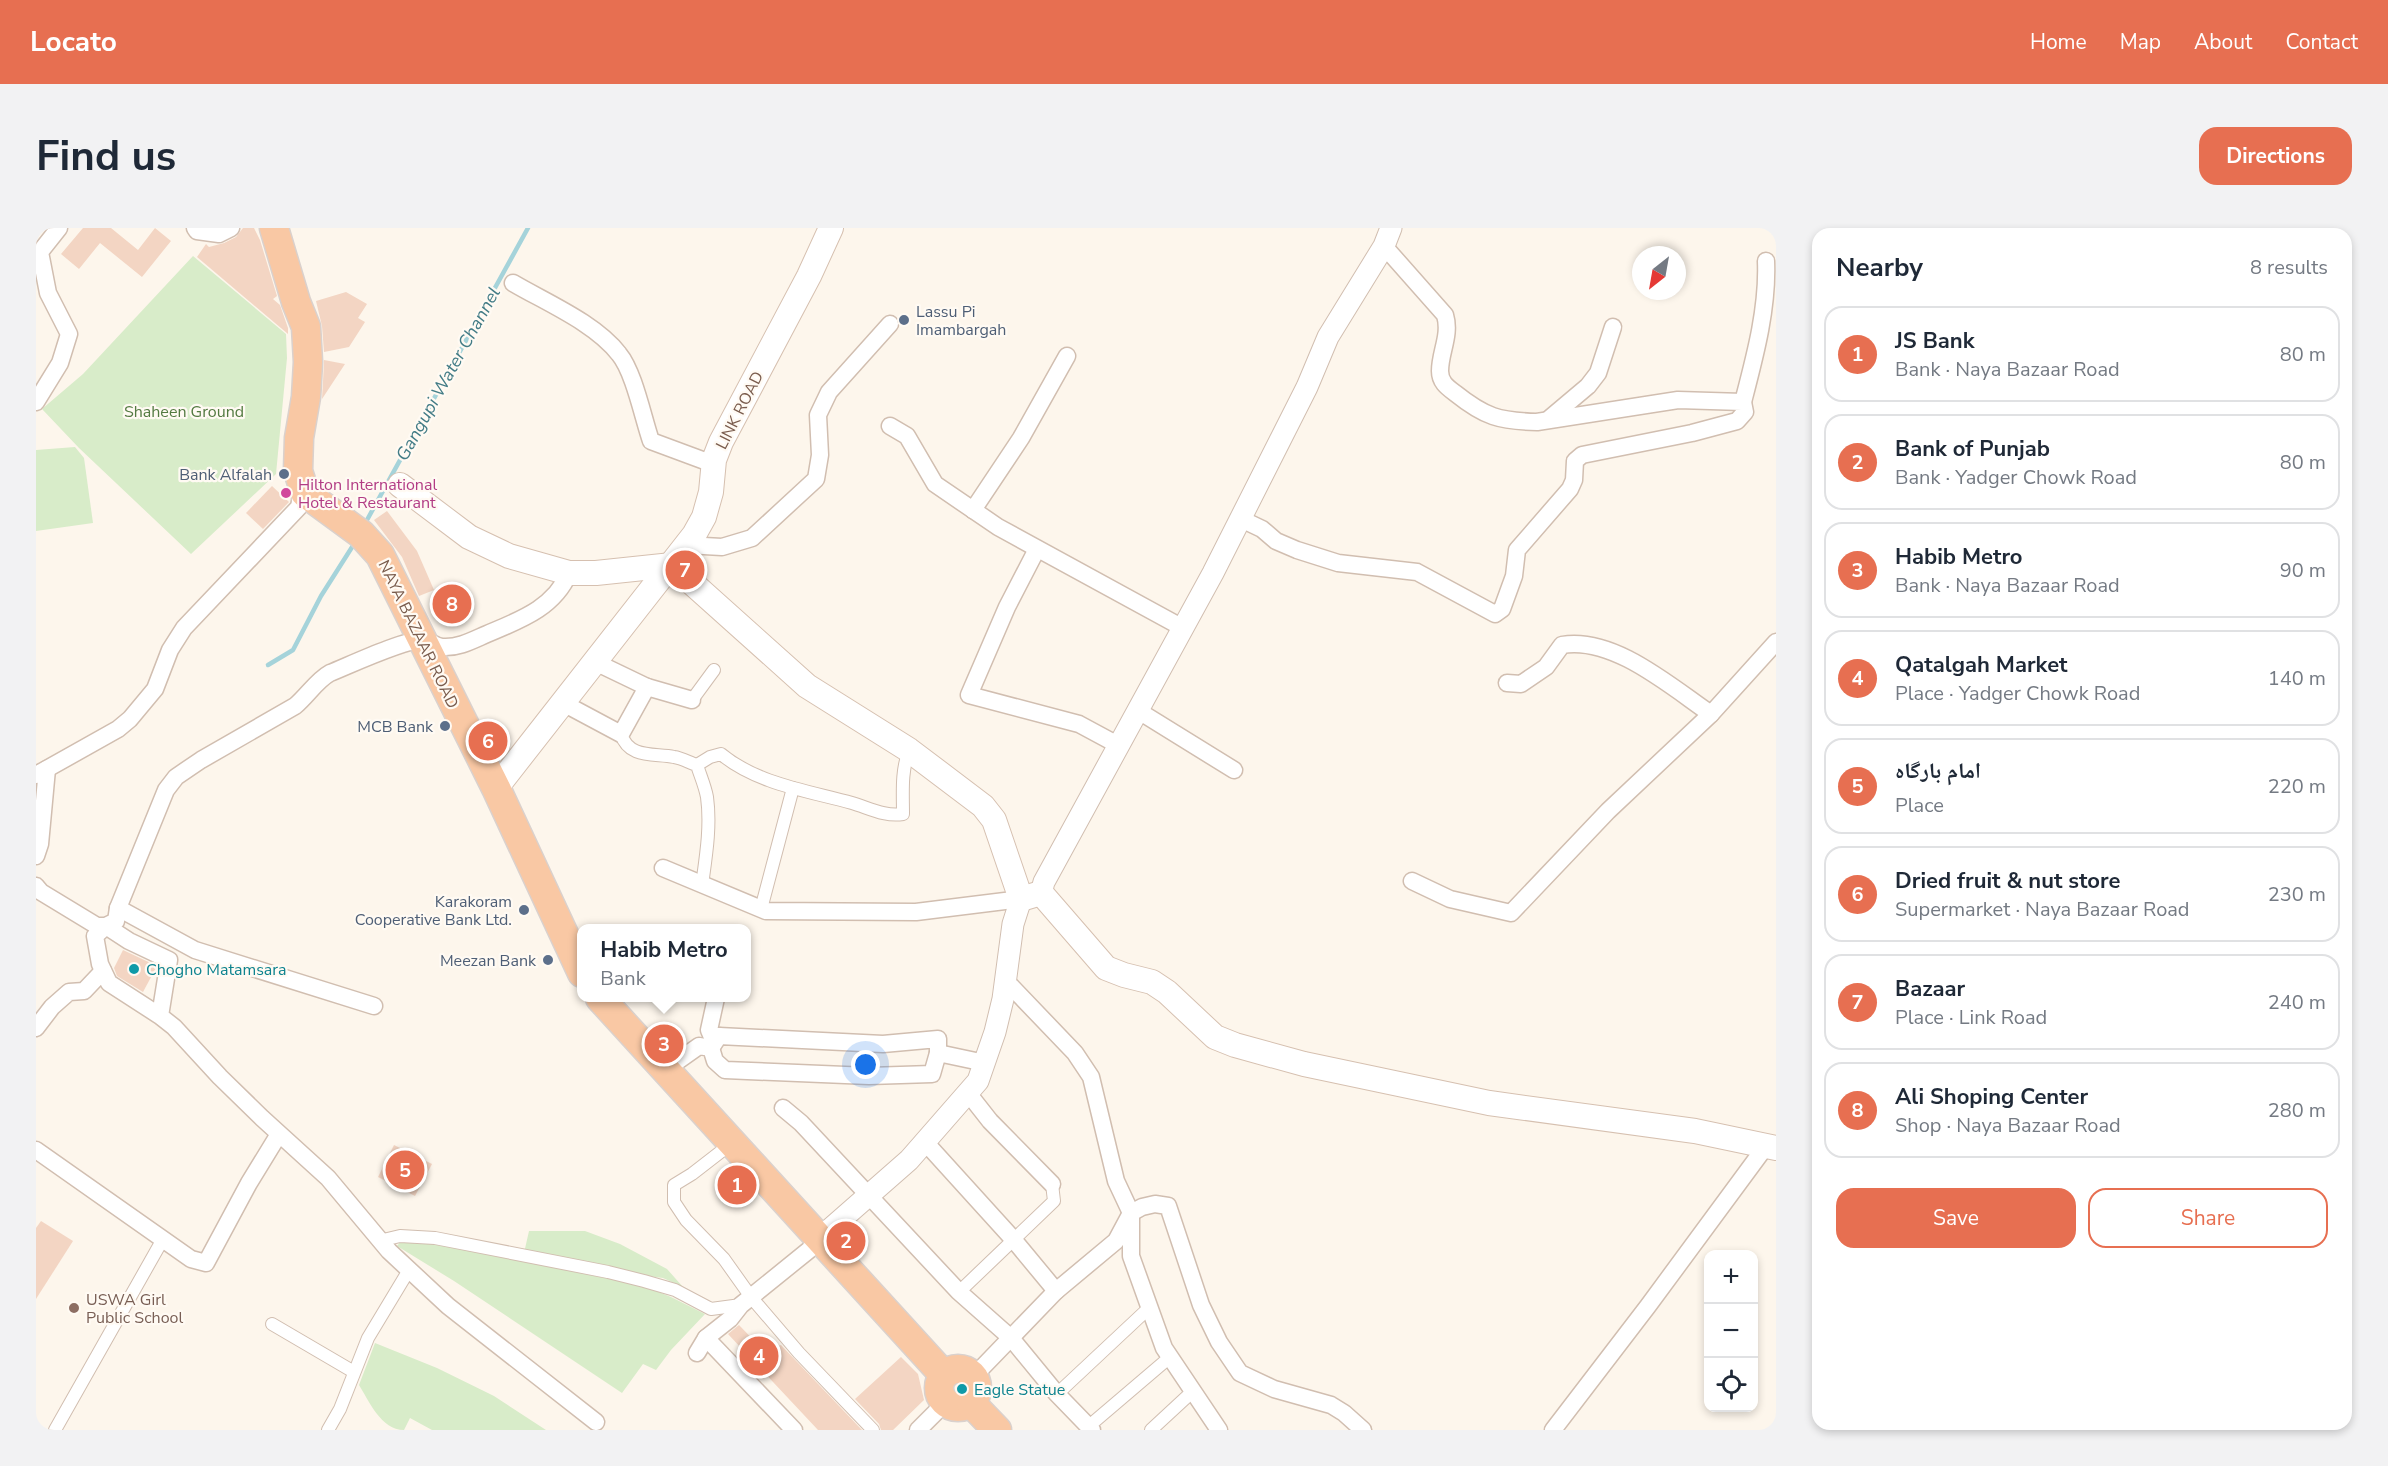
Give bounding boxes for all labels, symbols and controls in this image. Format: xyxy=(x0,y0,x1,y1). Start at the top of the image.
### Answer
text: Locato xyxy=(30,23,117,61)
text: Home xyxy=(2030,28,2087,56)
text: Map xyxy=(2120,28,2161,56)
text: About xyxy=(2194,28,2252,56)
text: Contact xyxy=(2285,28,2358,56)
button: Directions xyxy=(2199,127,2352,185)
text: Find us xyxy=(36,128,176,185)
north arrow xyxy=(1632,246,1686,300)
text: Nearby xyxy=(1836,250,1923,285)
text: 8 results xyxy=(2250,254,2328,281)
water label: Gangupi Water Channel xyxy=(390,283,506,465)
place label: Lassu Pi Imambargah xyxy=(916,301,1006,341)
marker: Lassu Pi Imambargah xyxy=(897,313,911,327)
text: JS Bank xyxy=(1895,326,1974,356)
text: 1 xyxy=(1852,341,1864,368)
text: 80 m xyxy=(2280,341,2326,368)
text: Bank · Naya Bazaar Road xyxy=(1895,356,2120,383)
street label: LINK ROAD xyxy=(711,368,769,453)
park label: Shaheen Ground xyxy=(124,401,244,423)
text: Bank of Punjab xyxy=(1895,434,2050,464)
text: 2 xyxy=(1852,449,1864,476)
text: 80 m xyxy=(2280,449,2326,476)
place label: Bank Alfalah xyxy=(179,464,272,486)
text: Bank · Yadger Chowk Road xyxy=(1895,464,2137,491)
marker: Bank Alfalah xyxy=(277,467,291,481)
place label: Hilton International Hotel & Restaurant xyxy=(298,474,437,514)
marker: Hilton International Hotel & Restaurant xyxy=(279,486,293,500)
text: Habib Metro xyxy=(1895,542,2023,572)
pin: 7 xyxy=(666,548,704,592)
street label: NAYA BAZAAR ROAD xyxy=(373,557,464,712)
text: 3 xyxy=(1852,557,1864,584)
text: 90 m xyxy=(2280,557,2326,584)
text: Bank · Naya Bazaar Road xyxy=(1895,572,2120,599)
pin: 8 xyxy=(432,582,472,626)
text: Qatalgah Market xyxy=(1895,650,2067,680)
text: 4 xyxy=(1852,665,1864,692)
text: 140 m xyxy=(2268,665,2326,692)
text: Place · Yadger Chowk Road xyxy=(1895,680,2140,707)
place label: MCB Bank xyxy=(357,716,434,738)
pin: 6 xyxy=(468,718,508,764)
marker: MCB Bank xyxy=(438,719,452,733)
text: امام بارگاہ xyxy=(1895,756,1981,786)
text: 5 xyxy=(1852,773,1864,800)
text: 220 m xyxy=(2268,773,2326,800)
text: Place xyxy=(1895,792,1944,819)
text: Dried fruit & nut store xyxy=(1895,866,2120,896)
text: 6 xyxy=(1852,881,1864,908)
text: 230 m xyxy=(2268,881,2326,908)
place label: Karakoram Cooperative Bank Ltd. xyxy=(355,891,512,931)
text: Supermarket · Naya Bazaar Road xyxy=(1895,896,2190,923)
marker: Karakoram Cooperative Bank Ltd. xyxy=(517,903,531,917)
popup xyxy=(577,924,751,1002)
text: Habib Metro xyxy=(600,935,728,965)
place label: Meezan Bank xyxy=(440,950,537,972)
marker: Meezan Bank xyxy=(541,953,555,967)
place label: Chogho Matamsara xyxy=(146,959,286,981)
marker: Chogho Matamsara xyxy=(127,962,141,976)
text: Bank xyxy=(600,965,646,992)
text: Bazaar xyxy=(1895,974,1965,1004)
text: 7 xyxy=(1852,989,1864,1016)
text: 240 m xyxy=(2268,989,2326,1016)
text: Place · Link Road xyxy=(1895,1004,2047,1031)
pin: 3 xyxy=(644,1022,684,1066)
your location xyxy=(851,1050,880,1079)
text: Ali Shoping Center xyxy=(1895,1082,2088,1112)
text: 8 xyxy=(1852,1097,1864,1124)
text: 280 m xyxy=(2268,1097,2326,1124)
text: Shop · Naya Bazaar Road xyxy=(1895,1112,2121,1139)
pin: 5 xyxy=(386,1148,424,1192)
pin: 1 xyxy=(718,1162,756,1208)
button: Save xyxy=(1836,1188,2076,1248)
button: Share xyxy=(2088,1188,2328,1248)
pin: 2 xyxy=(826,1218,866,1264)
map controls xyxy=(1704,1250,1758,1412)
button: + xyxy=(1704,1250,1758,1304)
place label: USWA Girl Public School xyxy=(86,1289,183,1329)
marker: USWA Girl Public School xyxy=(67,1301,81,1315)
button: − xyxy=(1704,1304,1758,1358)
pin: 4 xyxy=(740,1334,778,1378)
button: locate xyxy=(1704,1358,1758,1412)
place label: Eagle Statue xyxy=(974,1379,1065,1401)
marker: Eagle Statue xyxy=(955,1382,969,1396)

